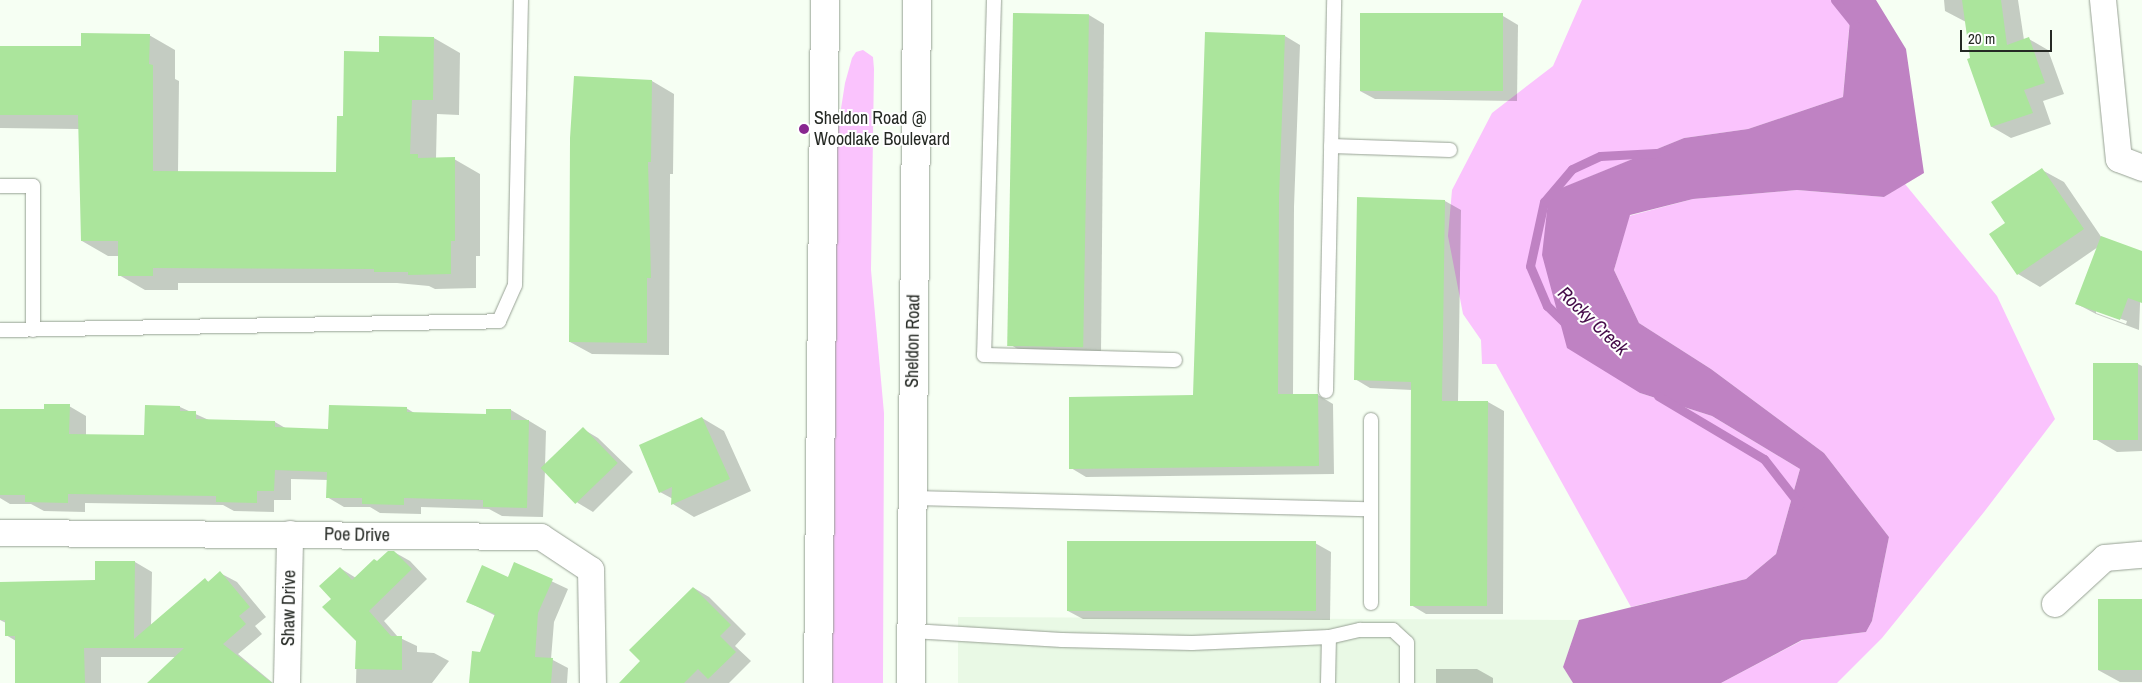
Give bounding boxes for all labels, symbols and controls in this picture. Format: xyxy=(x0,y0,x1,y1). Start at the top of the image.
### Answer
scale bar xyxy=(1962,20,2054,52)
text: 20 m xyxy=(1968,28,1995,49)
place label: Sheldon Road @ Woodlake Boulevard xyxy=(814,108,950,150)
marker: Sheldon Road @ Woodlake Boulevard xyxy=(798,123,810,135)
water label: Rocky Creek xyxy=(1553,282,1633,360)
street label: Sheldon Road xyxy=(901,294,925,388)
street label: Poe Drive xyxy=(324,524,390,546)
street label: Shaw Drive xyxy=(278,570,300,646)

